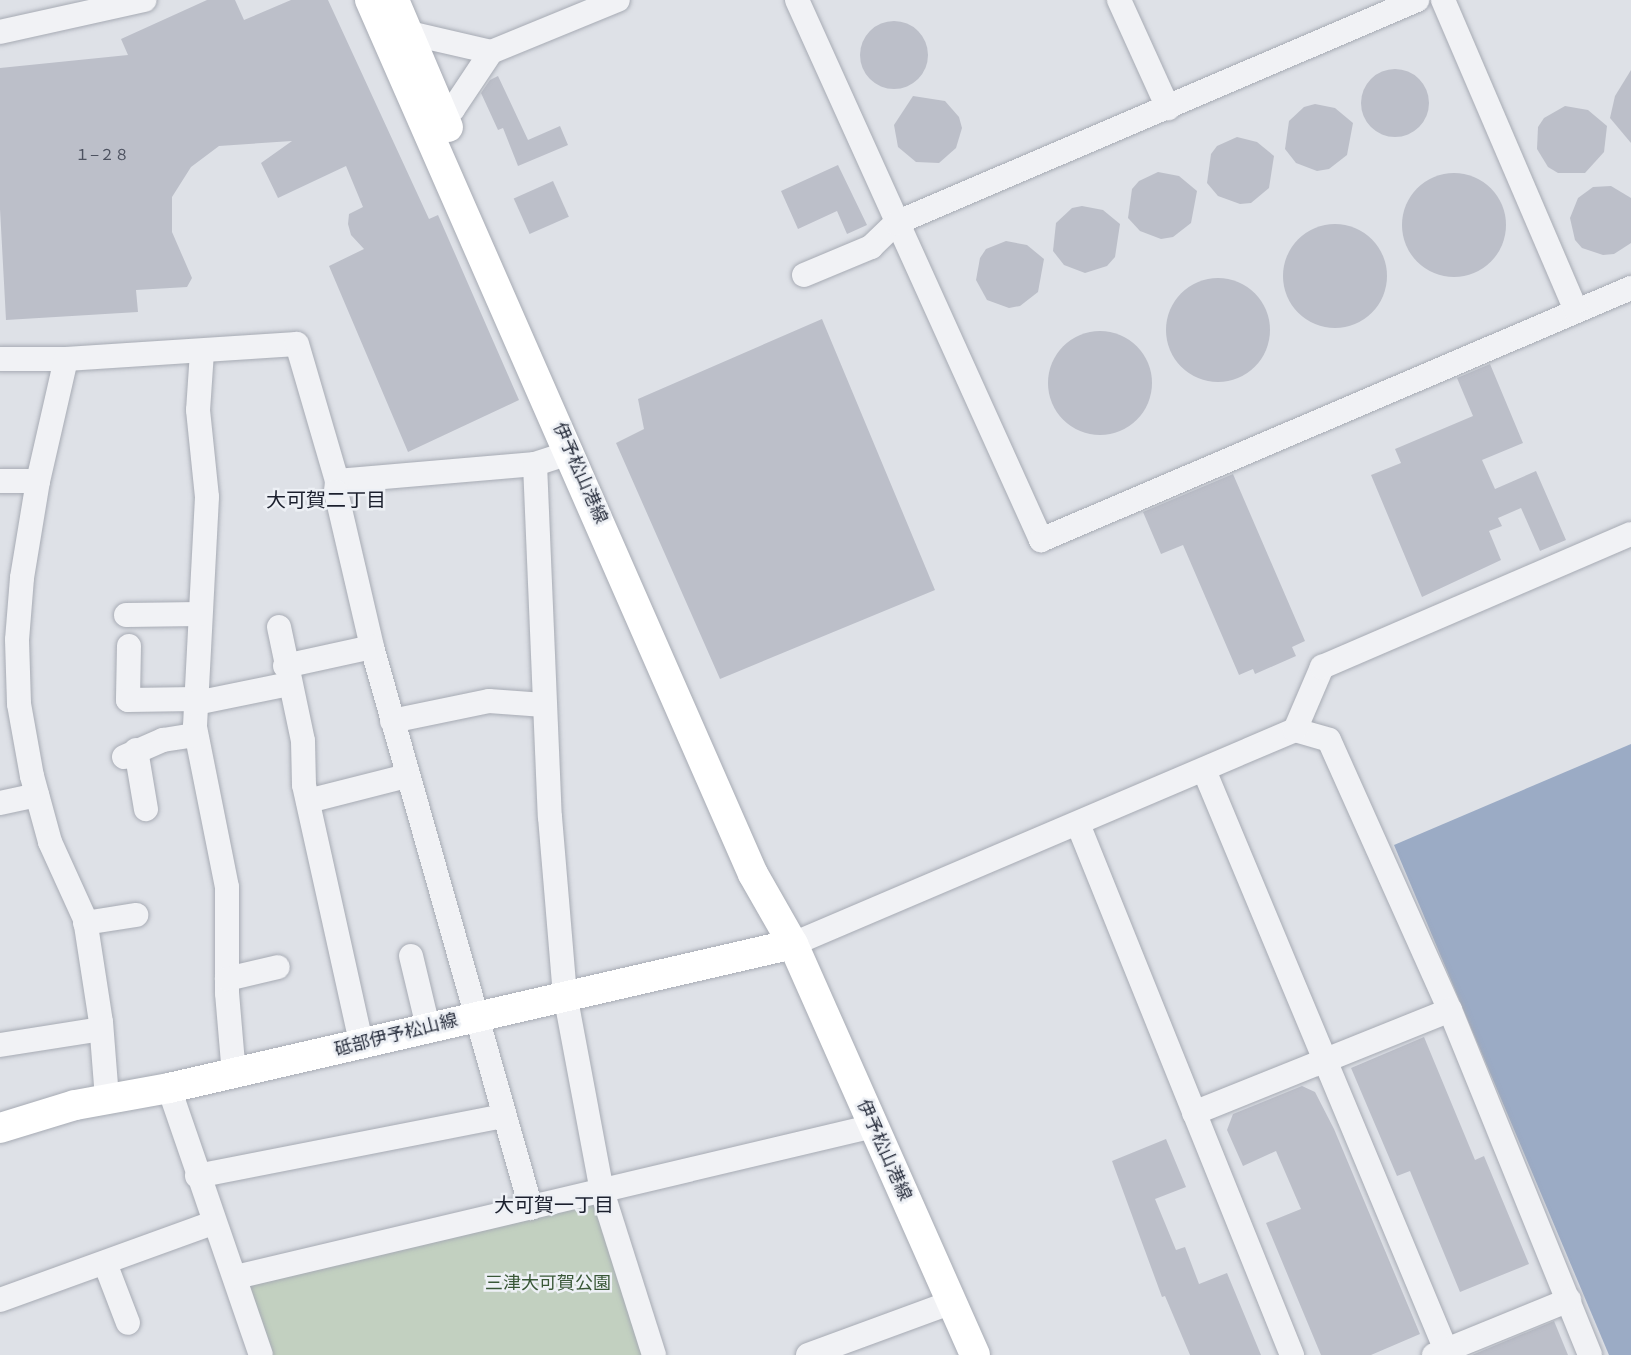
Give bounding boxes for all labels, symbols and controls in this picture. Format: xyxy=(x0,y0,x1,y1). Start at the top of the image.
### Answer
house number: １−２８ xyxy=(75,147,129,165)
street label: 伊予松山港線 xyxy=(548,419,612,527)
district label: 大可賀二丁目 xyxy=(266,488,386,512)
street label: 砥部伊予松山線 xyxy=(332,1009,460,1061)
street label: 伊予松山港線 xyxy=(852,1096,916,1204)
district label: 大可賀一丁目 xyxy=(494,1193,614,1217)
park label: 三津大可賀公園 xyxy=(485,1272,611,1294)

